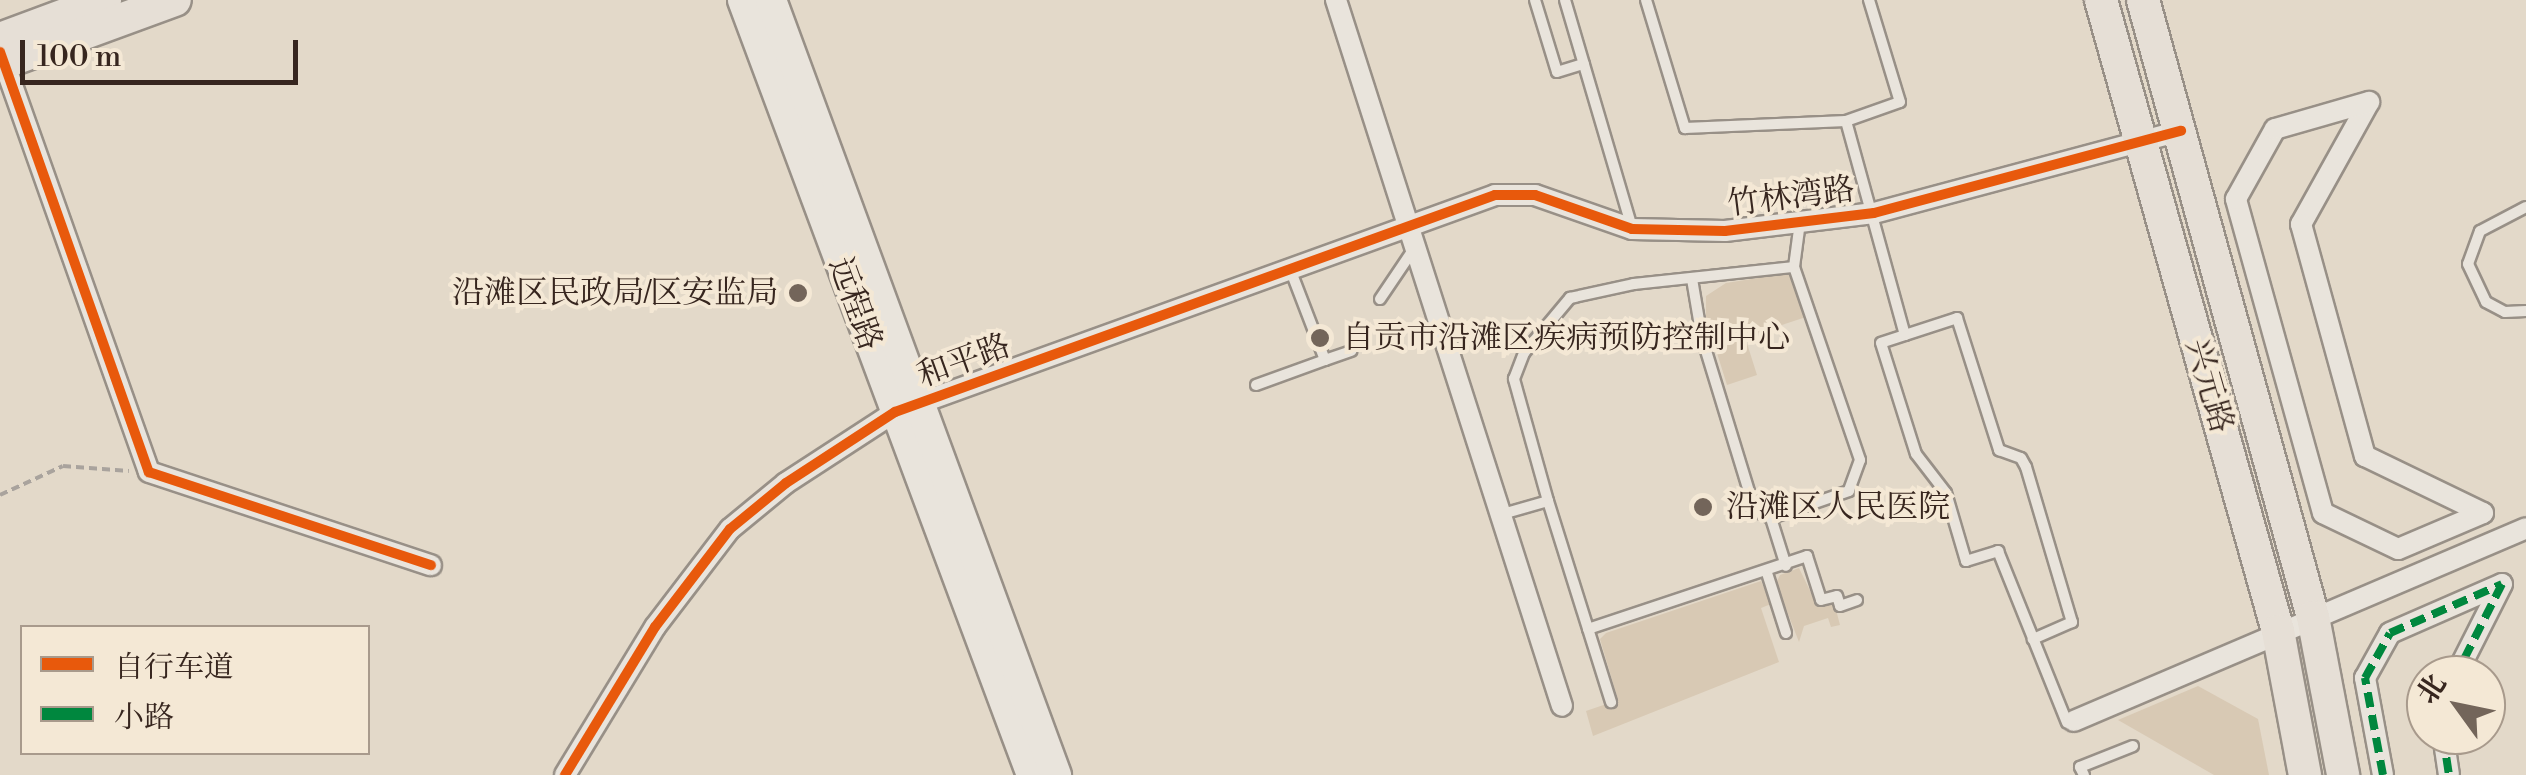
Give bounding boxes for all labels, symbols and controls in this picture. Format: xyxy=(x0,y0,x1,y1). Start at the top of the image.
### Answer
scale bar xyxy=(25,20,302,82)
text: 100 m xyxy=(37,38,121,76)
street label: 竹林湾路 xyxy=(1725,170,1857,224)
street label: 远程路 xyxy=(821,252,889,356)
place label: 沿滩区民政局/区安监局 xyxy=(452,274,778,312)
marker: 沿滩区民政局/区安监局 xyxy=(787,282,809,304)
place label: 自贡市沿滩区疾病预防控制中心 xyxy=(1342,319,1790,357)
marker: 自贡市沿滩区疾病预防控制中心 xyxy=(1307,325,1333,351)
street label: 和平路 xyxy=(912,327,1016,395)
street label: 兴元路 xyxy=(2177,335,2241,437)
place label: 沿滩区人民医院 xyxy=(1726,488,1950,526)
marker: 沿滩区人民医院 xyxy=(1690,494,1716,520)
legend xyxy=(20,625,370,755)
text: 自行车道 xyxy=(114,649,234,687)
north arrow xyxy=(2406,655,2506,755)
text: 北 xyxy=(2410,668,2454,711)
text: 小路 xyxy=(114,699,174,737)

